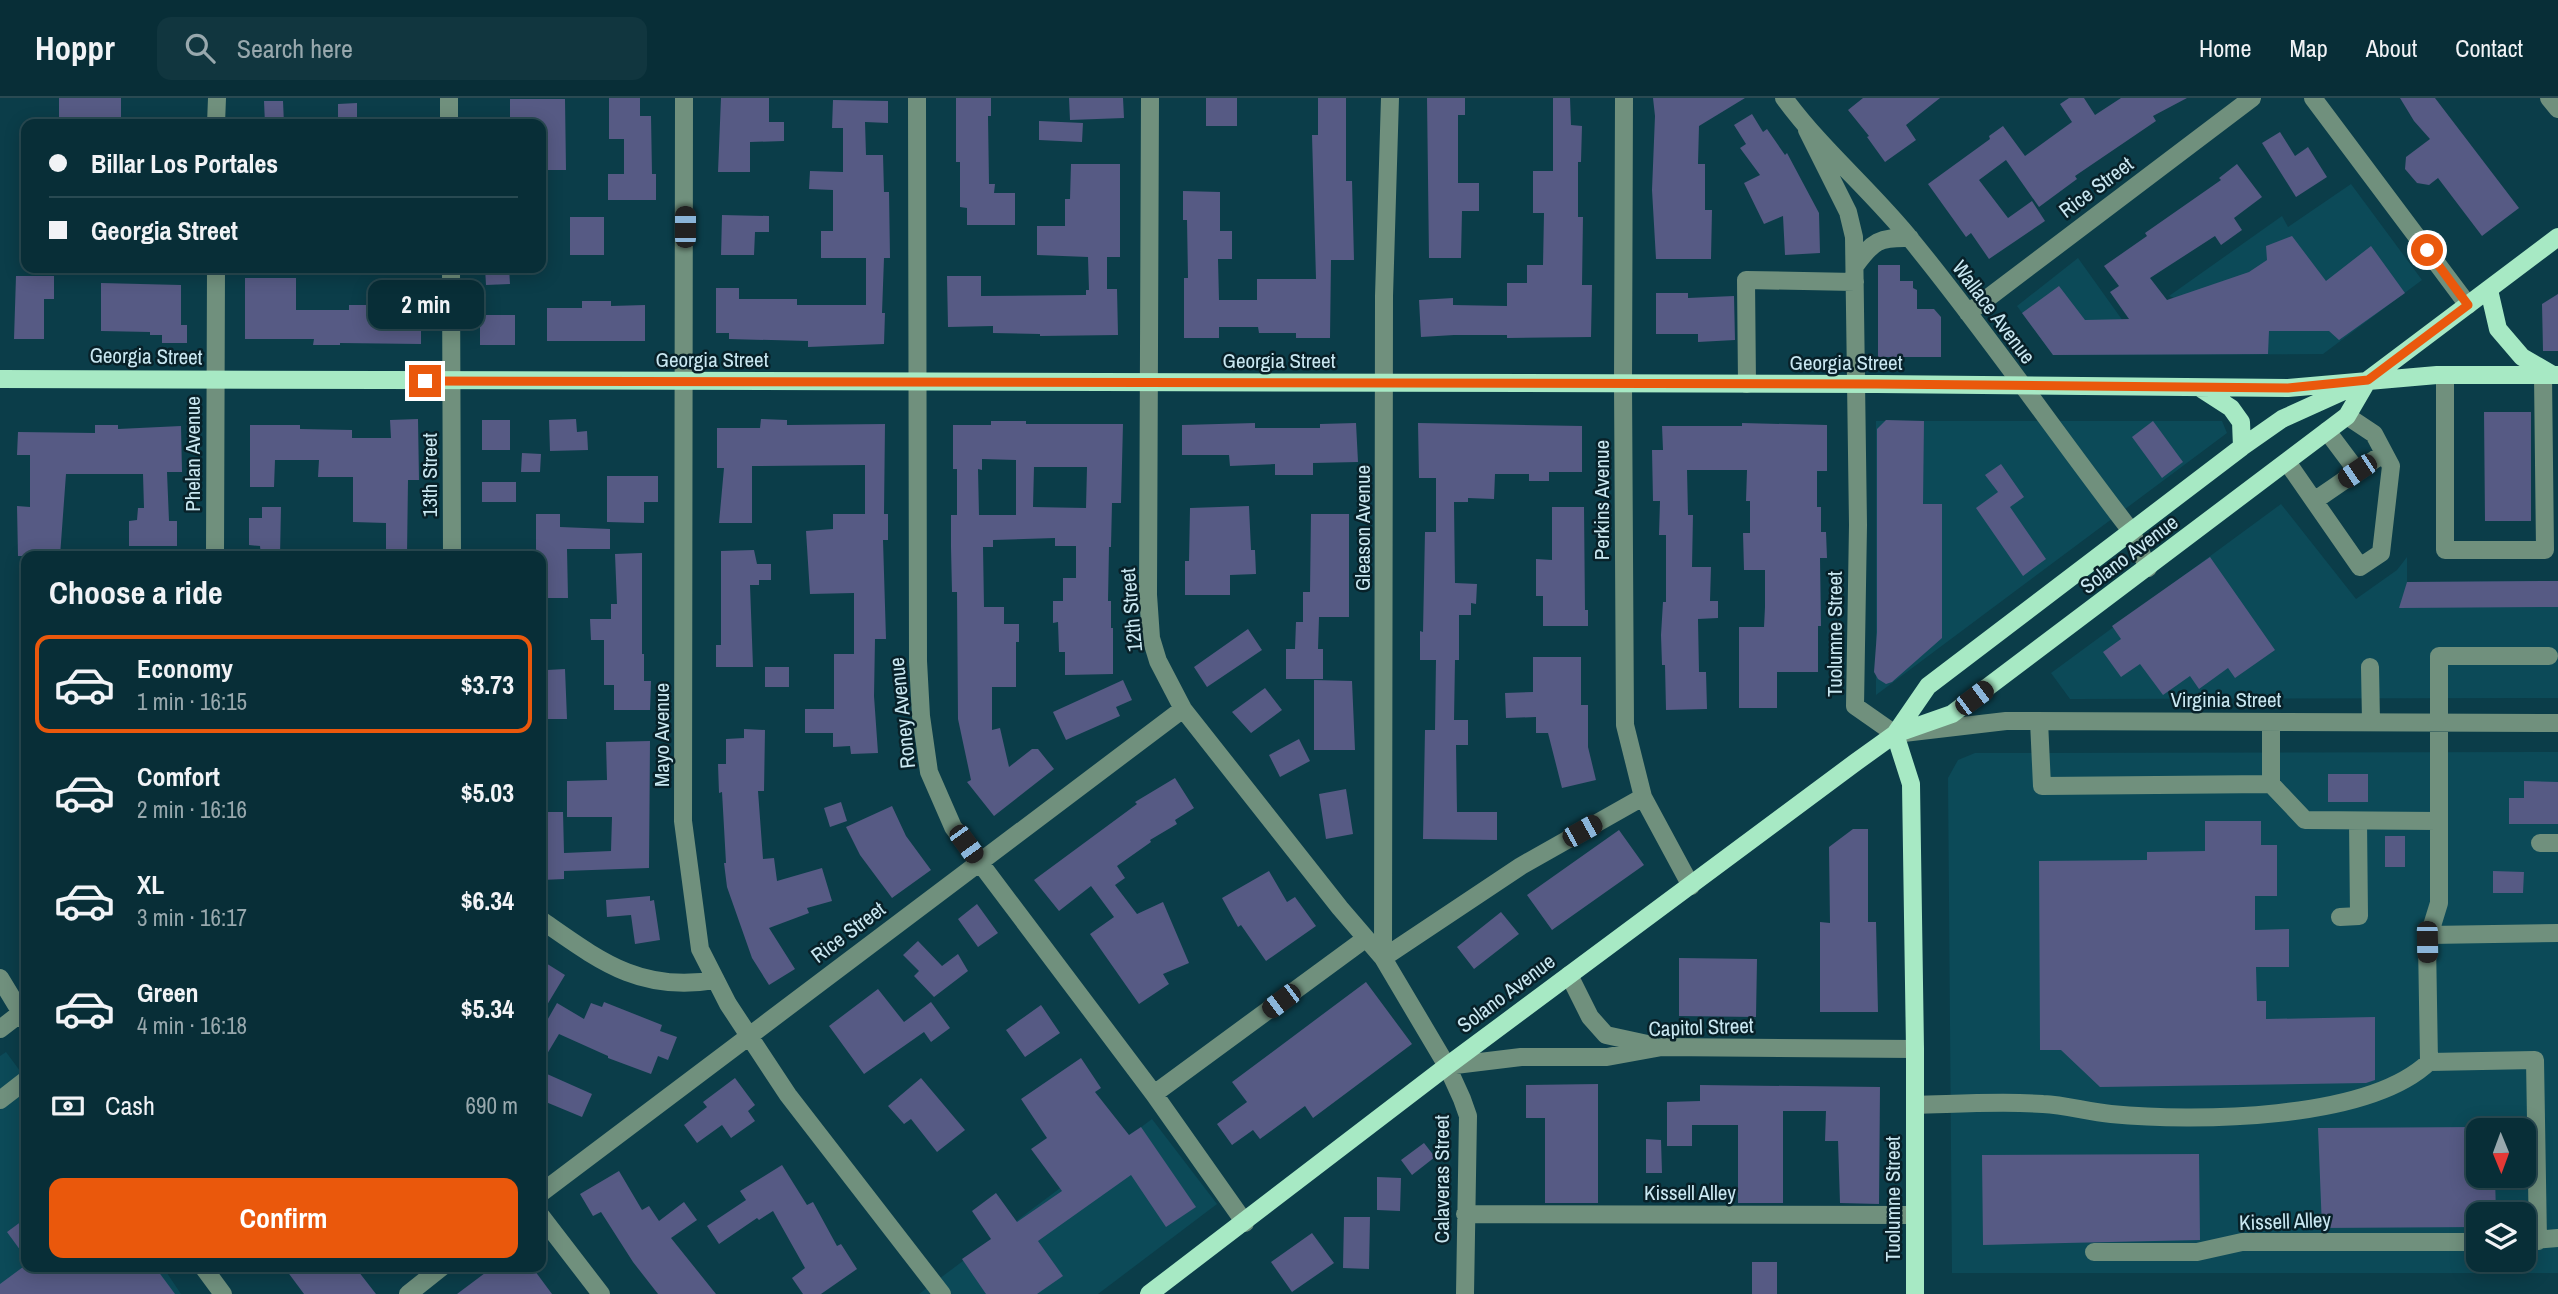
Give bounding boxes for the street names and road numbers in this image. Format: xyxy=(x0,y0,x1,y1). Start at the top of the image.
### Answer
street label: Rice Street xyxy=(2053,149,2139,225)
street label: Wallace Avenue xyxy=(1946,254,2042,370)
street label: Georgia Street xyxy=(89,341,203,371)
street label: Georgia Street xyxy=(656,345,769,374)
street label: Georgia Street xyxy=(1223,346,1336,375)
street label: Georgia Street xyxy=(1790,348,1903,377)
street label: Phelan Avenue xyxy=(178,396,207,512)
street label: 13th Street xyxy=(415,433,444,517)
street label: Perkins Avenue xyxy=(1587,440,1616,560)
street label: Gleason Avenue xyxy=(1348,465,1377,591)
street label: Solano Avenue xyxy=(2074,508,2184,600)
street label: 12th Street xyxy=(1113,567,1149,653)
street label: Tuolumne Street xyxy=(1820,571,1849,697)
street label: Roney Avenue xyxy=(882,656,922,770)
street label: Mayo Avenue xyxy=(647,683,676,787)
street label: Virginia Street xyxy=(2171,685,2282,714)
street label: Rice Street xyxy=(805,894,891,970)
street label: Solano Avenue xyxy=(1451,947,1561,1039)
street label: Capitol Street xyxy=(1648,1011,1754,1043)
street label: Calaveras Street xyxy=(1427,1115,1456,1243)
street label: Tuolumne Street xyxy=(1878,1136,1907,1262)
street label: Kissell Alley xyxy=(1644,1178,1736,1207)
street label: Kissell Alley xyxy=(2239,1205,2332,1237)

